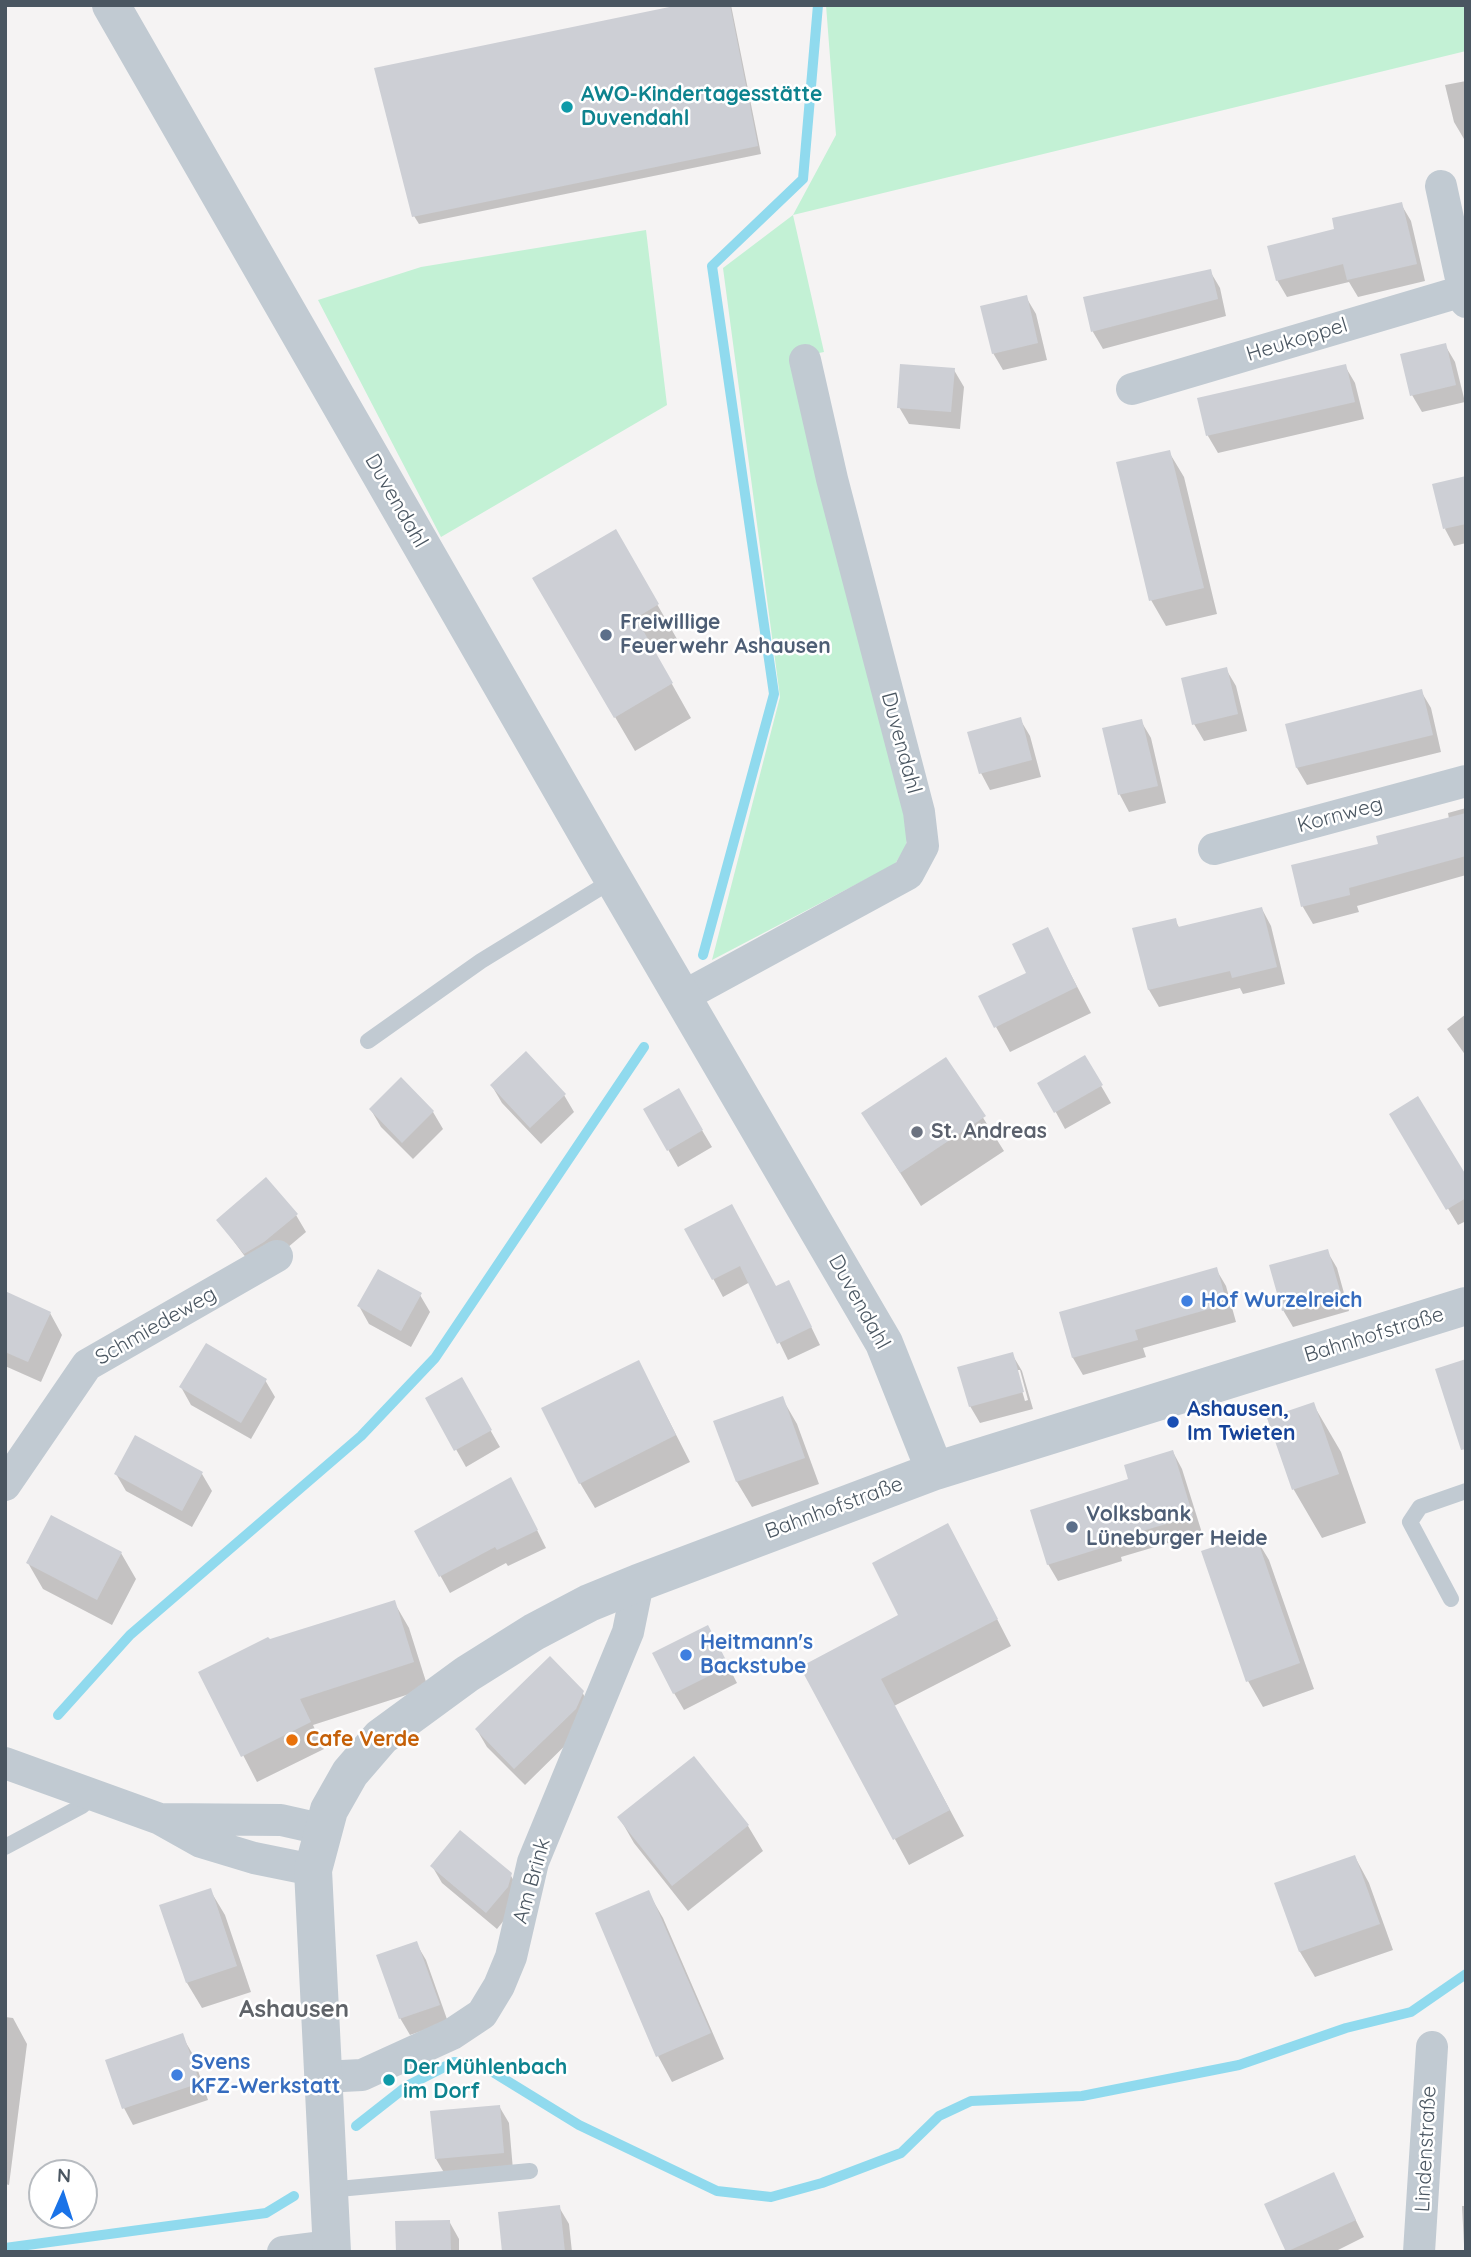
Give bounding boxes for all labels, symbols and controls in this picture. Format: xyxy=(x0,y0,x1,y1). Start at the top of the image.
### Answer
place label: AWO-Kindertagesstätte Duvendahl xyxy=(581,82,822,132)
marker: AWO-Kindertagesstätte Duvendahl xyxy=(559,99,575,115)
street label: Heukoppel xyxy=(1243,313,1351,367)
street label: Duvendahl xyxy=(359,450,433,552)
place label: Freiwillige Feuerwehr Ashausen xyxy=(620,610,831,660)
marker: Freiwillige Feuerwehr Ashausen xyxy=(598,627,614,643)
street label: Duvendahl xyxy=(875,689,927,797)
street label: Kornweg xyxy=(1295,792,1385,838)
place label: St. Andreas xyxy=(931,1119,1047,1145)
marker: St. Andreas xyxy=(909,1124,925,1140)
street label: Duvendahl xyxy=(823,1250,895,1354)
street label: Schmiedeweg xyxy=(91,1281,221,1371)
place label: Hof Wurzelreich xyxy=(1201,1288,1363,1314)
marker: Hof Wurzelreich xyxy=(1179,1293,1195,1309)
street label: Bahnhofstraße xyxy=(1301,1302,1447,1368)
place label: Ashausen, Im Twieten xyxy=(1187,1397,1296,1447)
marker: Ashausen, Im Twieten xyxy=(1165,1414,1181,1430)
street label: Bahnhofstraße xyxy=(762,1471,906,1545)
place label: Volksbank Lüneburger Heide xyxy=(1086,1502,1268,1552)
marker: Volksbank Lüneburger Heide xyxy=(1064,1519,1080,1535)
place label: Heitmann's Backstube xyxy=(700,1630,813,1680)
marker: Heitmann's Backstube xyxy=(678,1647,694,1663)
place label: Cafe Verde xyxy=(306,1727,420,1753)
marker: Cafe Verde xyxy=(284,1732,300,1748)
street label: Am Brink xyxy=(508,1835,556,1927)
district label: Ashausen xyxy=(239,1996,349,2024)
place label: Svens KFZ-Werkstatt xyxy=(191,2050,340,2100)
place label: Der Mühlenbach im Dorf xyxy=(403,2055,567,2105)
marker: Svens KFZ-Werkstatt xyxy=(169,2067,185,2083)
marker: Der Mühlenbach im Dorf xyxy=(381,2072,397,2088)
street label: Lindenstraße xyxy=(1410,2085,1442,2213)
north arrow xyxy=(28,2159,98,2229)
text: N xyxy=(56,2163,72,2187)

